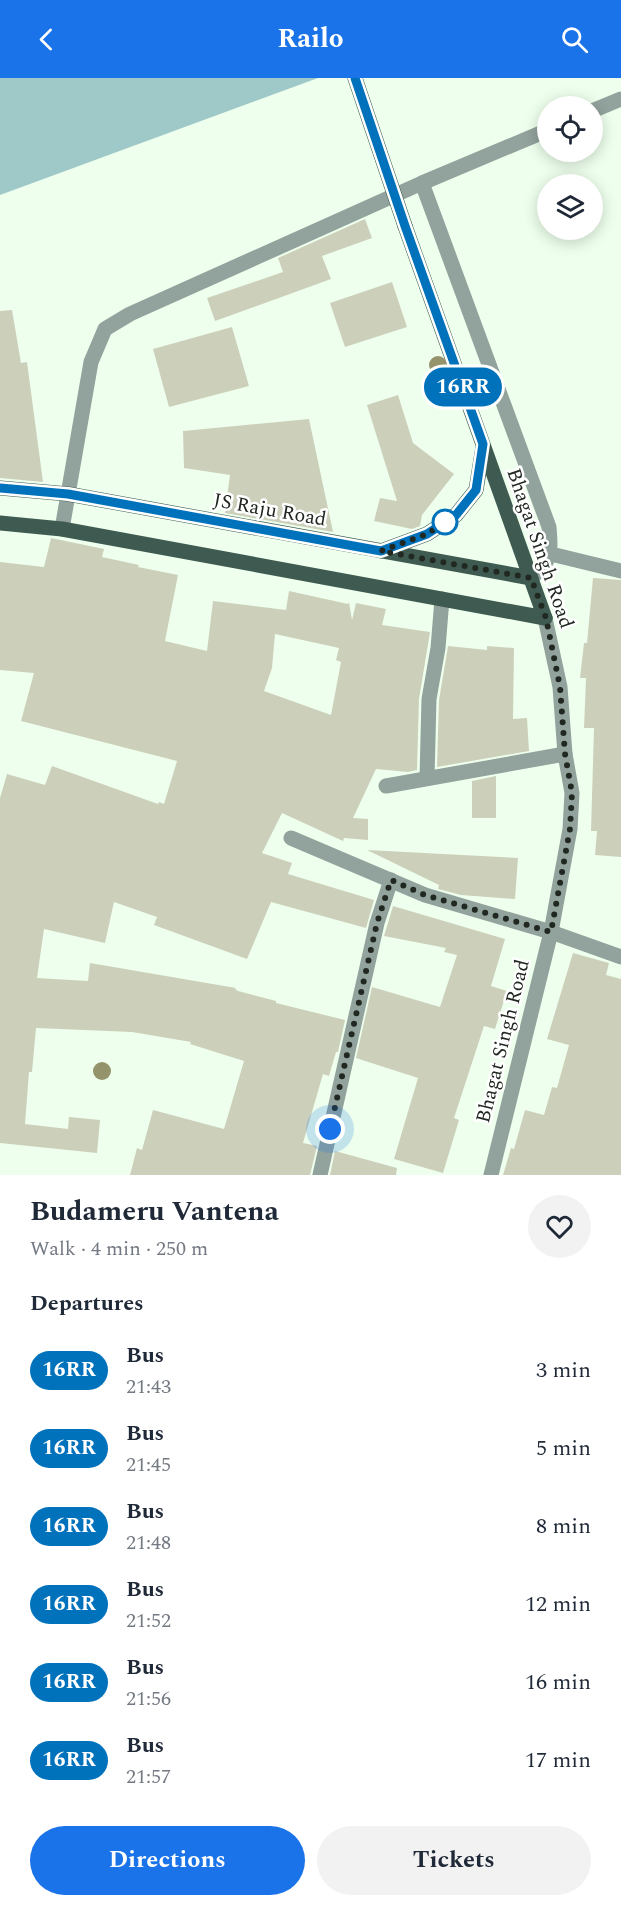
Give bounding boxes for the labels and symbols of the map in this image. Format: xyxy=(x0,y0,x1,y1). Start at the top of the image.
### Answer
line badge: 16RR xyxy=(421,368,505,406)
street label: Bhagat Singh Road xyxy=(499,464,582,632)
street label: JS Raju Road xyxy=(211,485,329,535)
unlabelled marker xyxy=(432,509,458,535)
street label: Bhagat Singh Road xyxy=(468,956,538,1126)
your location xyxy=(315,1114,345,1144)

